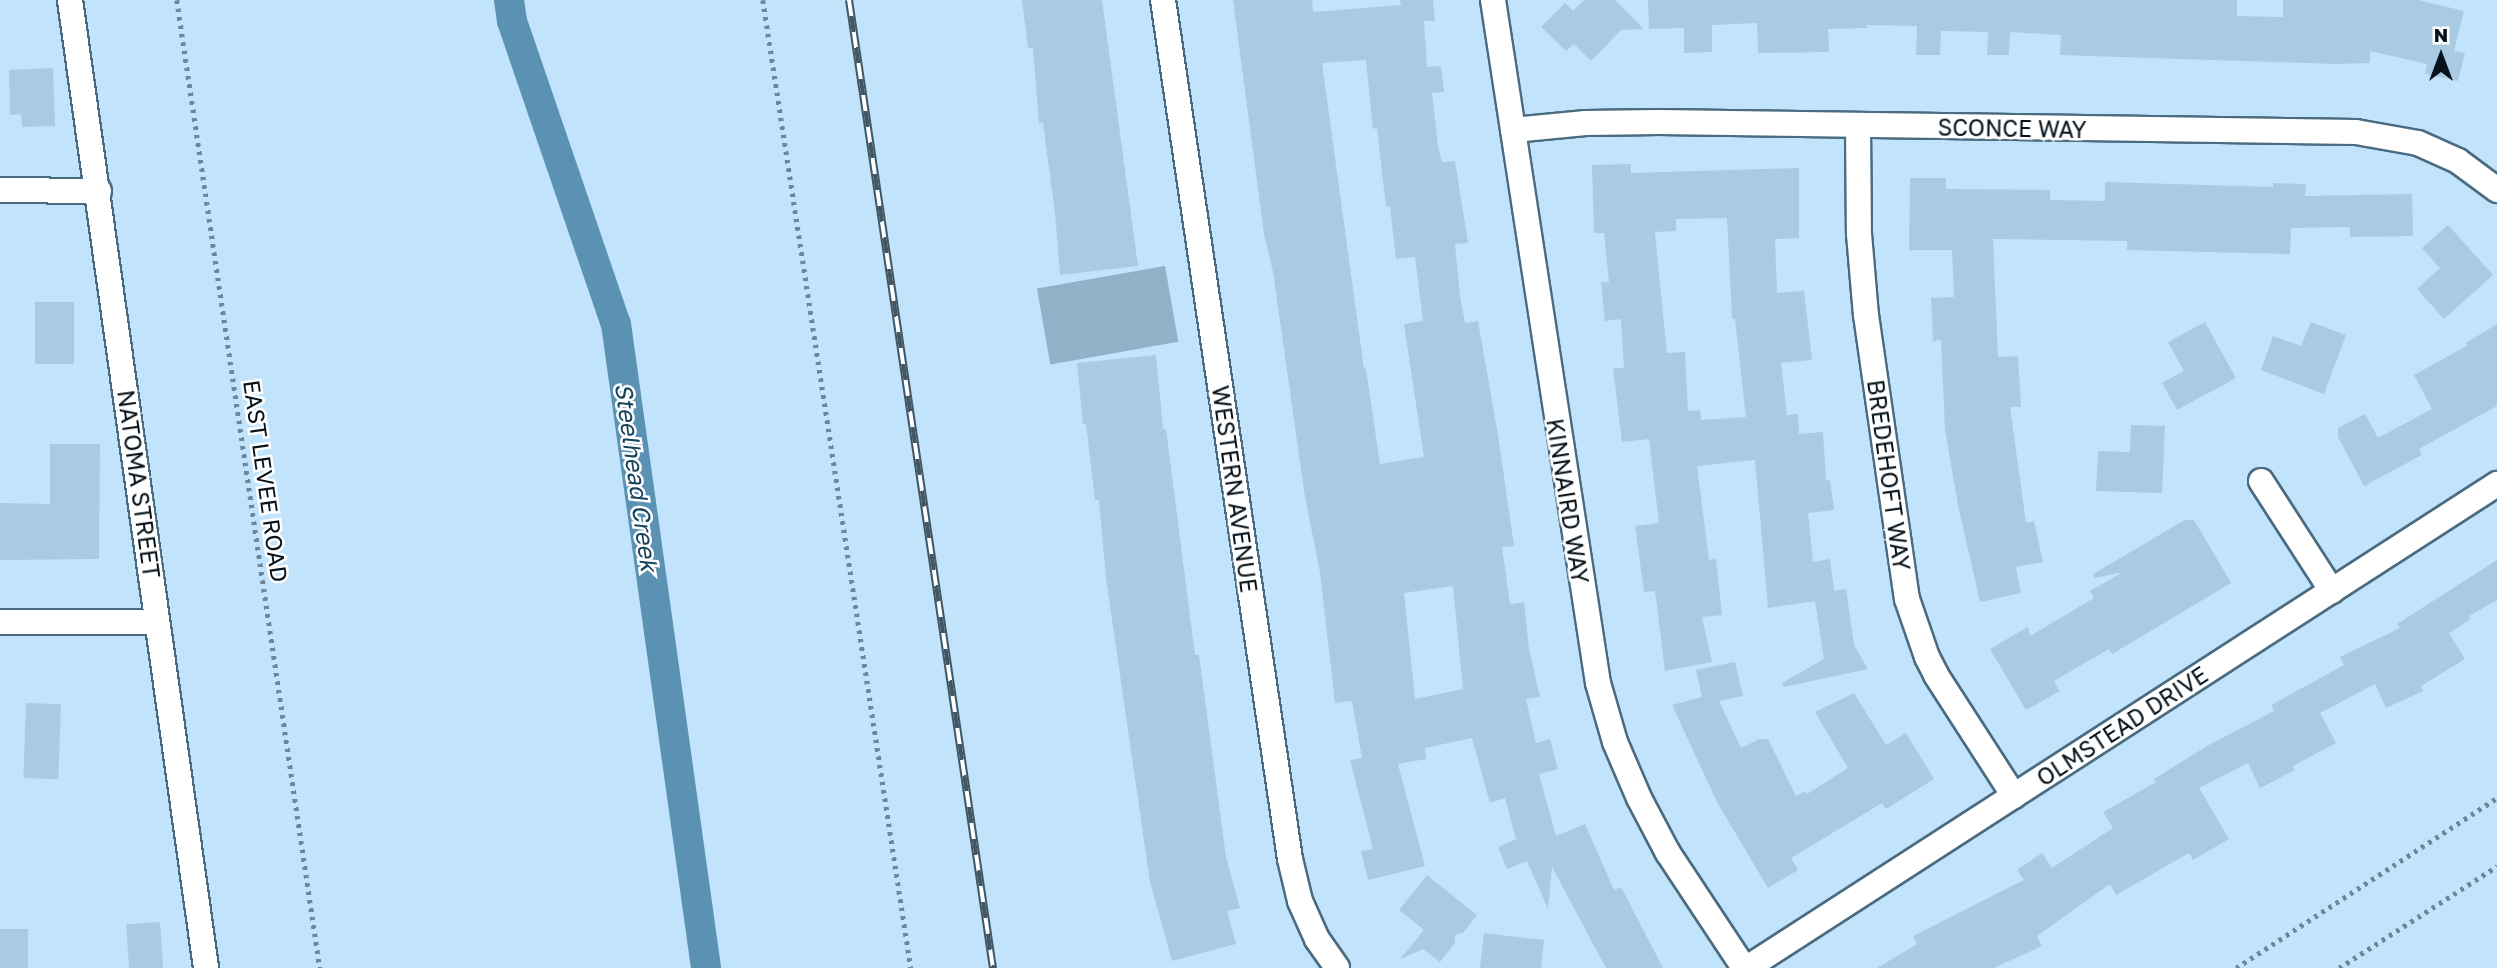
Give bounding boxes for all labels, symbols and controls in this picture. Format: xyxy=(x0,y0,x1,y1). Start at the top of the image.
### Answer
north arrow xyxy=(2406,21,2476,91)
text: N xyxy=(2434,23,2448,46)
street label: SCONCE WAY xyxy=(1937,113,2087,143)
street label: EAST LEVEE ROAD xyxy=(238,378,294,584)
street label: BREDEHOFT WAY xyxy=(1862,378,1916,572)
water label: Steelhead Creek xyxy=(610,381,664,573)
street label: WESTERN AVENUE xyxy=(1207,384,1263,594)
street label: NATOMA STREET xyxy=(112,388,166,580)
street label: KINNAIRD WAY xyxy=(1541,417,1595,585)
street label: OLMSTEAD DRIVE xyxy=(2031,660,2213,792)

